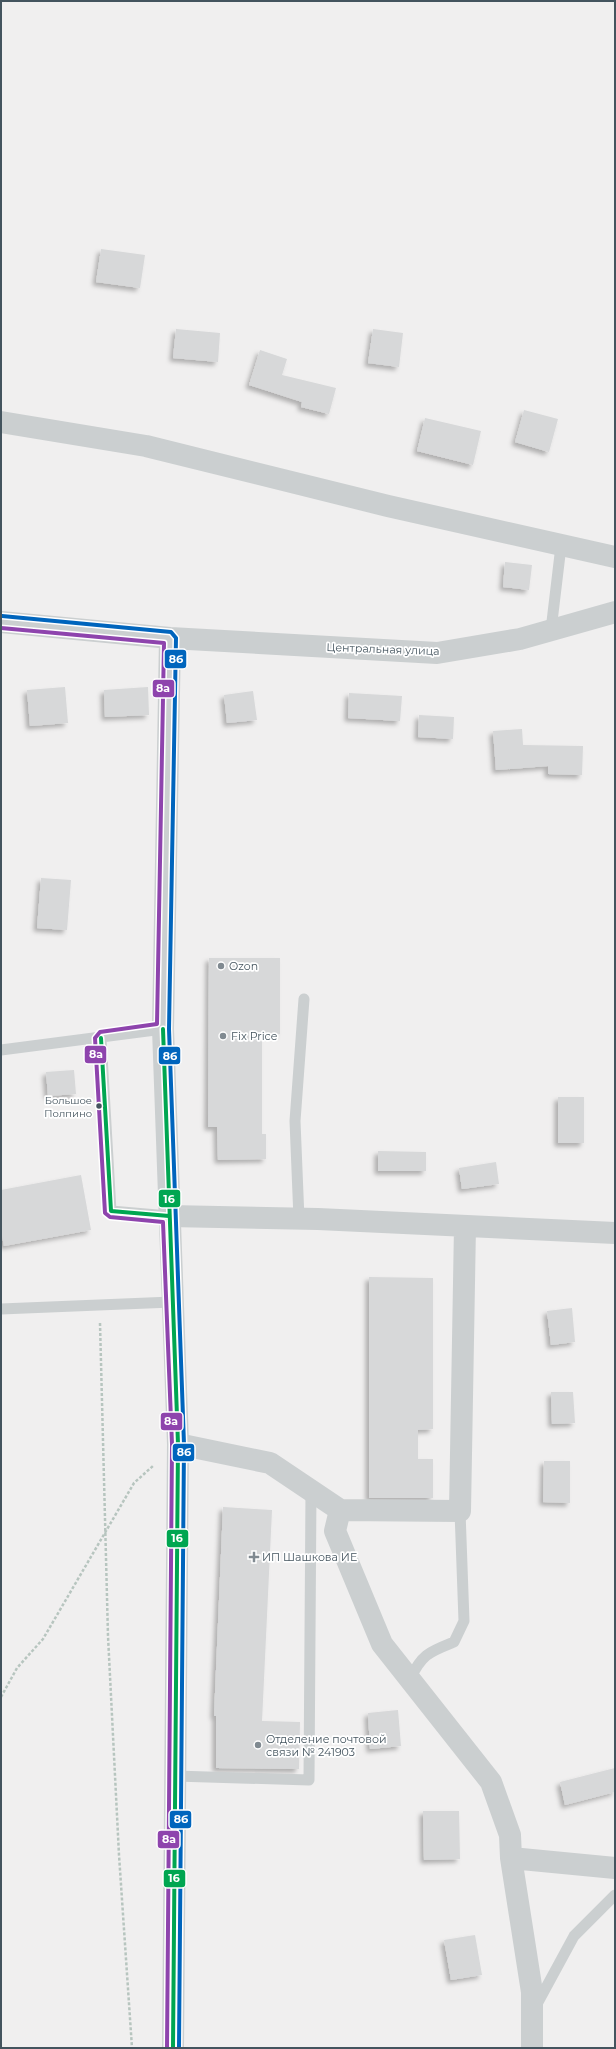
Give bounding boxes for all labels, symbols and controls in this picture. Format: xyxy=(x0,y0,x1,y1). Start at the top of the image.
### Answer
street label: Центральная улица xyxy=(326,640,440,658)
line badge: 8б xyxy=(164,649,187,669)
text: 8б xyxy=(169,652,184,666)
line badge: 8а xyxy=(152,679,175,698)
text: 8а xyxy=(156,681,170,695)
place label: Ozon xyxy=(229,959,258,973)
marker: Ozon xyxy=(216,961,226,971)
place label: Fix Price xyxy=(231,1029,278,1043)
marker: Fix Price xyxy=(218,1031,228,1041)
line badge: 8а xyxy=(84,1045,107,1064)
line badge: 8б xyxy=(158,1046,181,1065)
text: 8а xyxy=(89,1047,103,1061)
text: 8б xyxy=(163,1049,178,1063)
place label: Большое Полпино xyxy=(44,1094,92,1120)
marker: Большое Полпино xyxy=(94,1101,104,1111)
line badge: 16 xyxy=(158,1189,181,1208)
text: 16 xyxy=(163,1192,175,1206)
line badge: 8а xyxy=(160,1412,183,1431)
text: 8а xyxy=(164,1414,178,1428)
line badge: 8б xyxy=(172,1443,195,1462)
text: 8б xyxy=(177,1445,192,1459)
line badge: 16 xyxy=(166,1529,189,1548)
text: 16 xyxy=(171,1531,183,1545)
place label: ИП Шашкова ИЕ xyxy=(262,1550,357,1564)
marker: ИП Шашкова ИЕ xyxy=(249,1552,259,1562)
place label: Отделение почтовой связи № 241903 xyxy=(266,1732,387,1759)
marker: Отделение почтовой связи № 241903 xyxy=(253,1740,263,1750)
line badge: 8б xyxy=(169,1810,192,1829)
text: 8б xyxy=(174,1812,189,1826)
line badge: 8а xyxy=(157,1830,180,1849)
text: 8а xyxy=(162,1832,176,1846)
line badge: 16 xyxy=(163,1869,186,1888)
text: 16 xyxy=(168,1871,180,1885)

